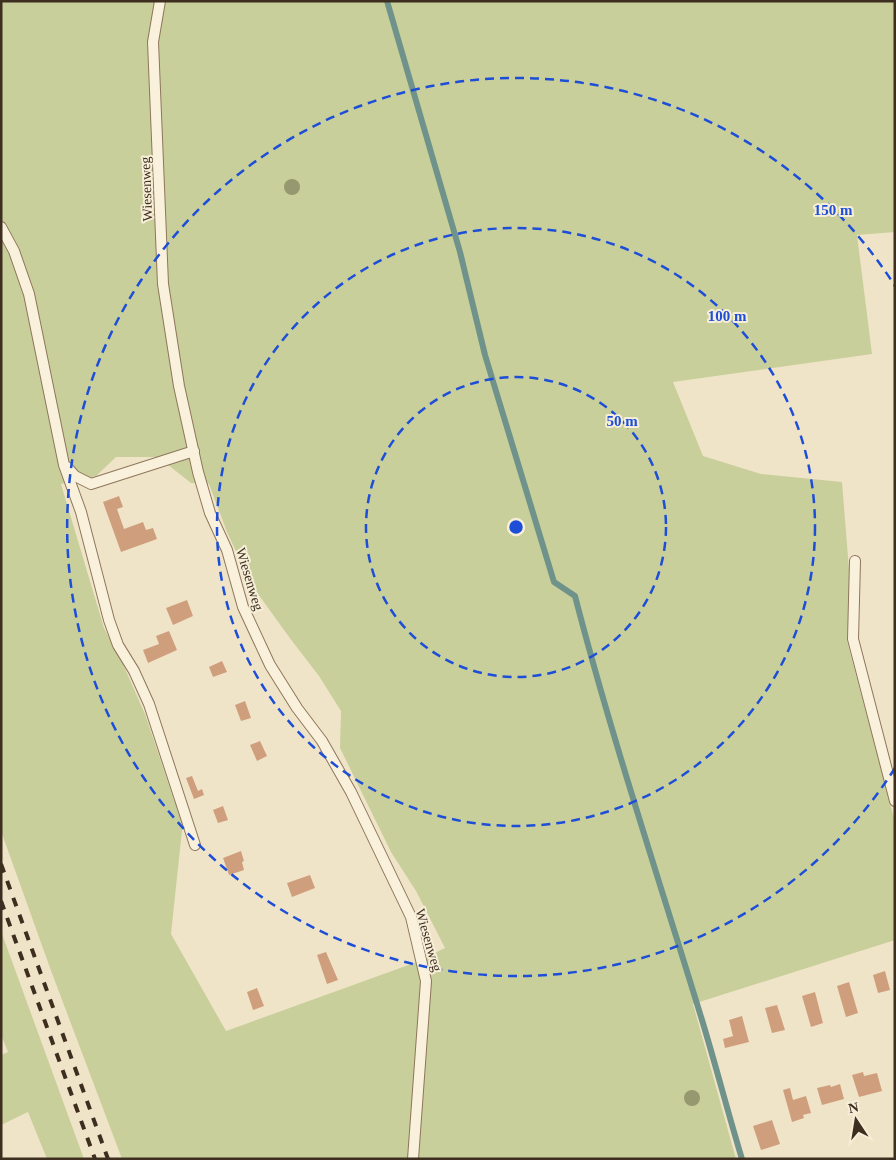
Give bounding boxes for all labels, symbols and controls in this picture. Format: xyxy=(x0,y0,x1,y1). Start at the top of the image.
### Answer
street label: Wiesenweg xyxy=(138,156,155,222)
text: 150 m xyxy=(814,202,853,218)
text: 100 m xyxy=(708,308,747,324)
text: 50 m xyxy=(606,413,638,429)
centre of rings xyxy=(507,518,525,536)
street label: Wiesenweg xyxy=(233,546,266,612)
street label: Wiesenweg xyxy=(412,907,445,973)
north arrow xyxy=(831,1095,881,1145)
text: N xyxy=(847,1099,860,1116)

